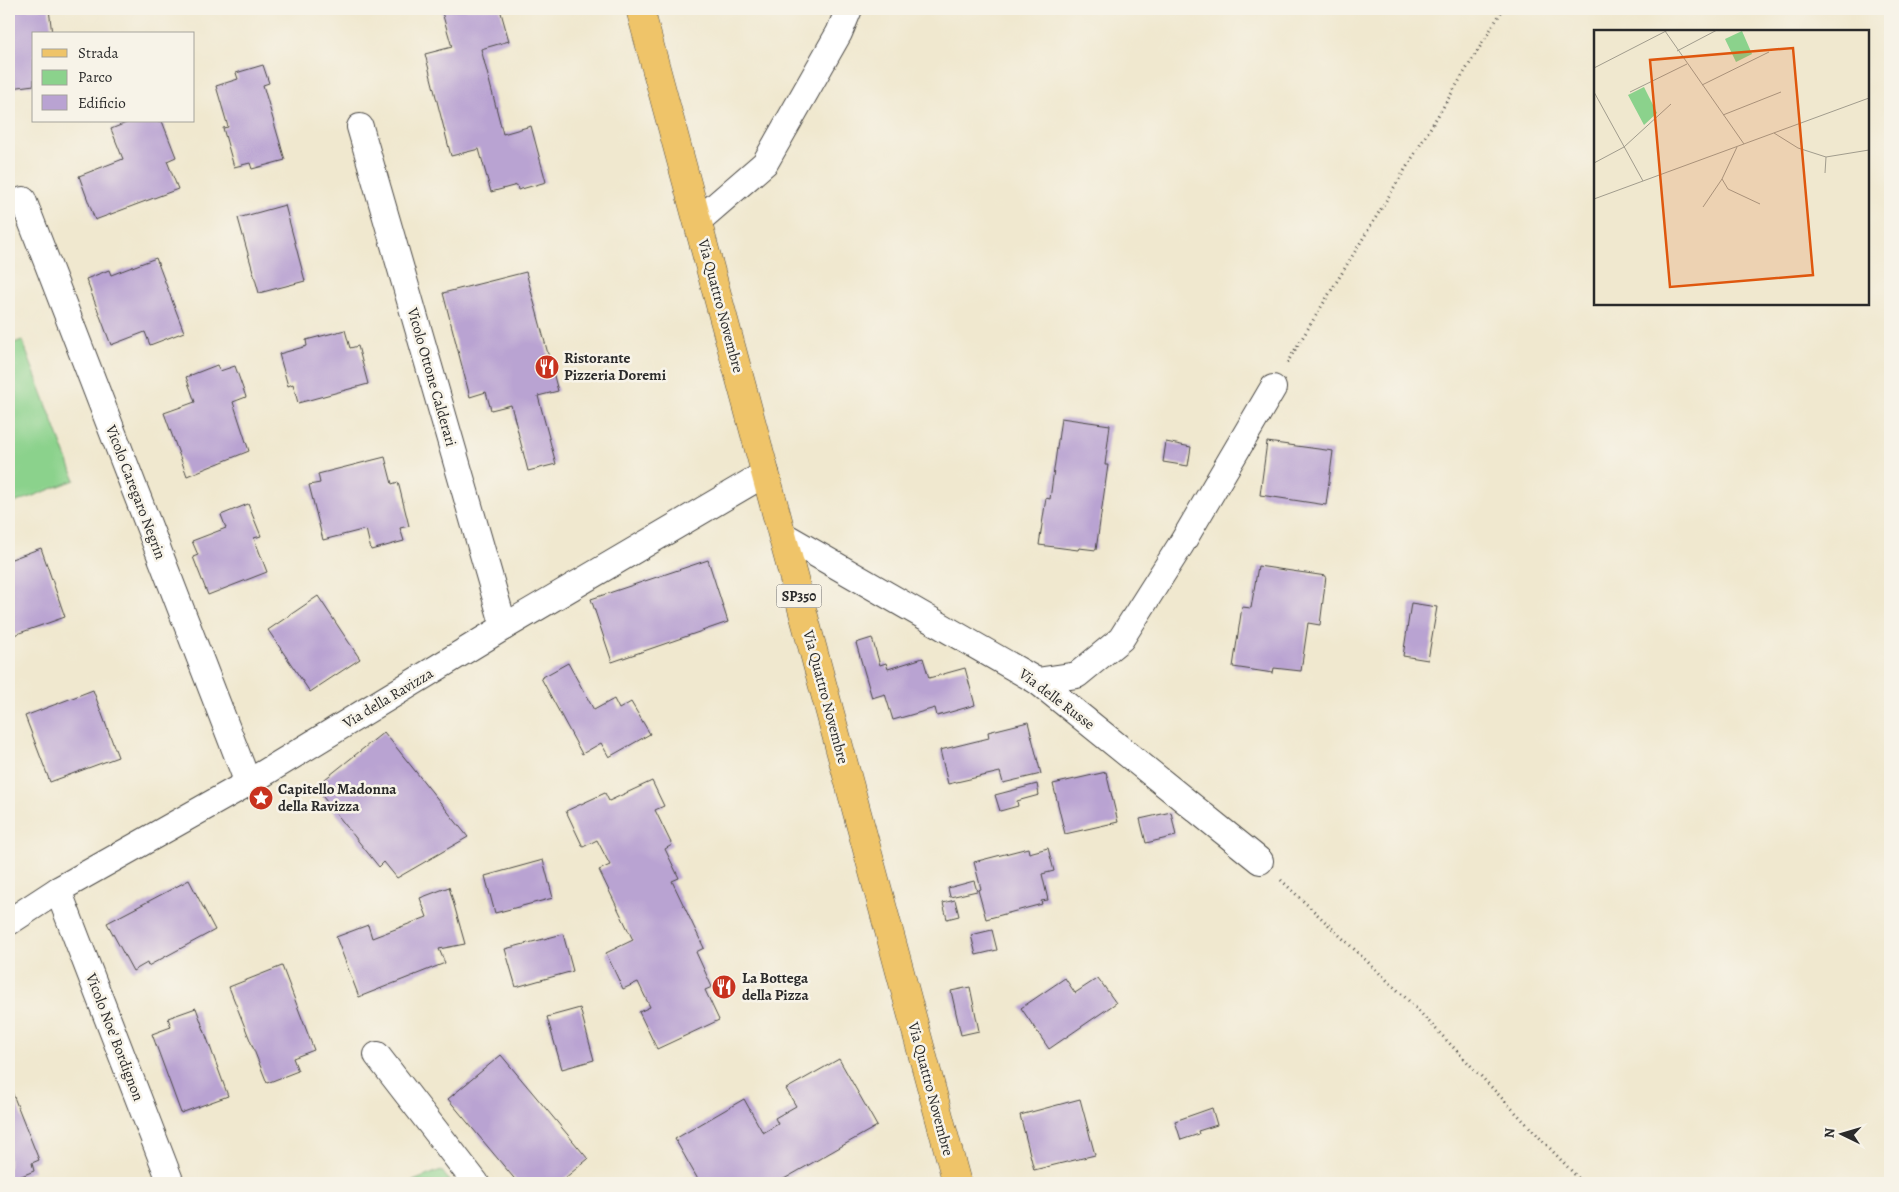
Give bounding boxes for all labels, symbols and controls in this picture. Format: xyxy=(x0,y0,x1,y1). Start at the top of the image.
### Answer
inset map xyxy=(1594,30,1869,305)
legend xyxy=(32,32,195,122)
text: Strada xyxy=(78,43,119,63)
text: Parco xyxy=(78,67,112,87)
text: Edificio xyxy=(78,93,126,113)
street label: Via Quattro Novembre xyxy=(693,236,749,375)
street label: Vicolo Ottone Calderari xyxy=(402,304,461,449)
place label: Ristorante Pizzeria Doremi xyxy=(564,348,667,385)
restaurant icon: Ristorante Pizzeria Doremi xyxy=(534,354,560,380)
street label: Vicolo Caregaro Negrin xyxy=(101,421,171,562)
road number: SP350 xyxy=(776,584,822,608)
street label: Via Quattro Novembre xyxy=(798,627,854,766)
street label: Via della Ravizza xyxy=(338,663,437,733)
street label: Via delle Russe xyxy=(1014,663,1099,734)
place label: Capitello Madonna della Ravizza xyxy=(278,779,397,816)
place icon: Capitello Madonna della Ravizza xyxy=(248,785,274,811)
place label: La Bottega della Pizza xyxy=(742,968,809,1005)
street label: Vicolo Noe' Bordignon xyxy=(81,969,149,1104)
restaurant icon: La Bottega della Pizza xyxy=(711,974,737,1000)
street label: Via Quattro Novembre xyxy=(903,1019,959,1158)
north arrow xyxy=(1816,1110,1866,1160)
text: N xyxy=(1820,1127,1839,1139)

